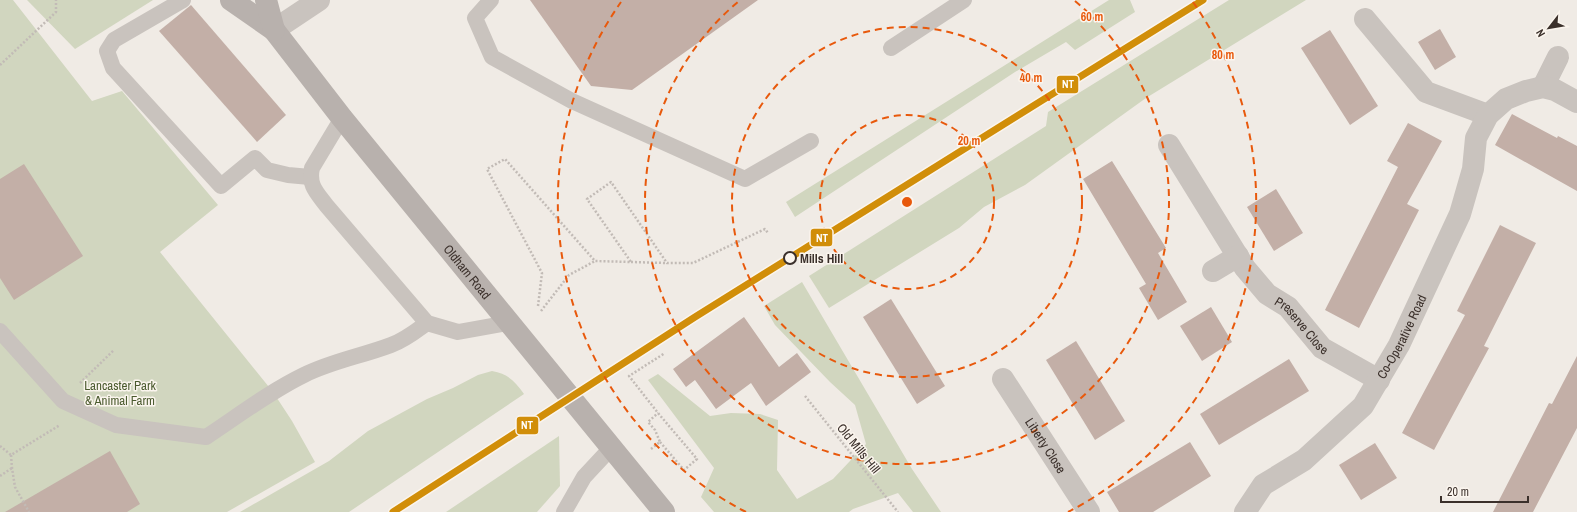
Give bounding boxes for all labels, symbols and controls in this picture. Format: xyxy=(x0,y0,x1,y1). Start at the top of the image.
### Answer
north arrow xyxy=(1529,8,1569,48)
text: 60 m xyxy=(1081,9,1103,25)
text: N xyxy=(1533,27,1548,40)
text: 80 m xyxy=(1212,47,1234,63)
text: 40 m xyxy=(1020,70,1042,86)
line badge: NT xyxy=(1056,75,1079,94)
text: NT xyxy=(1062,77,1074,91)
text: 20 m xyxy=(958,133,980,149)
centre of rings xyxy=(900,195,914,209)
line badge: NT xyxy=(810,228,833,247)
text: NT xyxy=(816,231,828,245)
street label: Oldham Road xyxy=(440,241,495,303)
place label: Mills Hill xyxy=(800,250,843,267)
marker: Mills Hill xyxy=(783,251,797,265)
street label: Co-Operative Road xyxy=(1373,292,1430,382)
street label: Preserve Close xyxy=(1271,293,1331,359)
park label: Lancaster Park & Animal Farm xyxy=(84,377,157,409)
street label: Liberty Close xyxy=(1021,415,1070,477)
line badge: NT xyxy=(516,416,539,435)
text: NT xyxy=(521,418,533,432)
street label: Old Mills Hill xyxy=(833,420,884,477)
scale bar xyxy=(1441,478,1528,504)
text: 20 m xyxy=(1447,484,1469,500)

